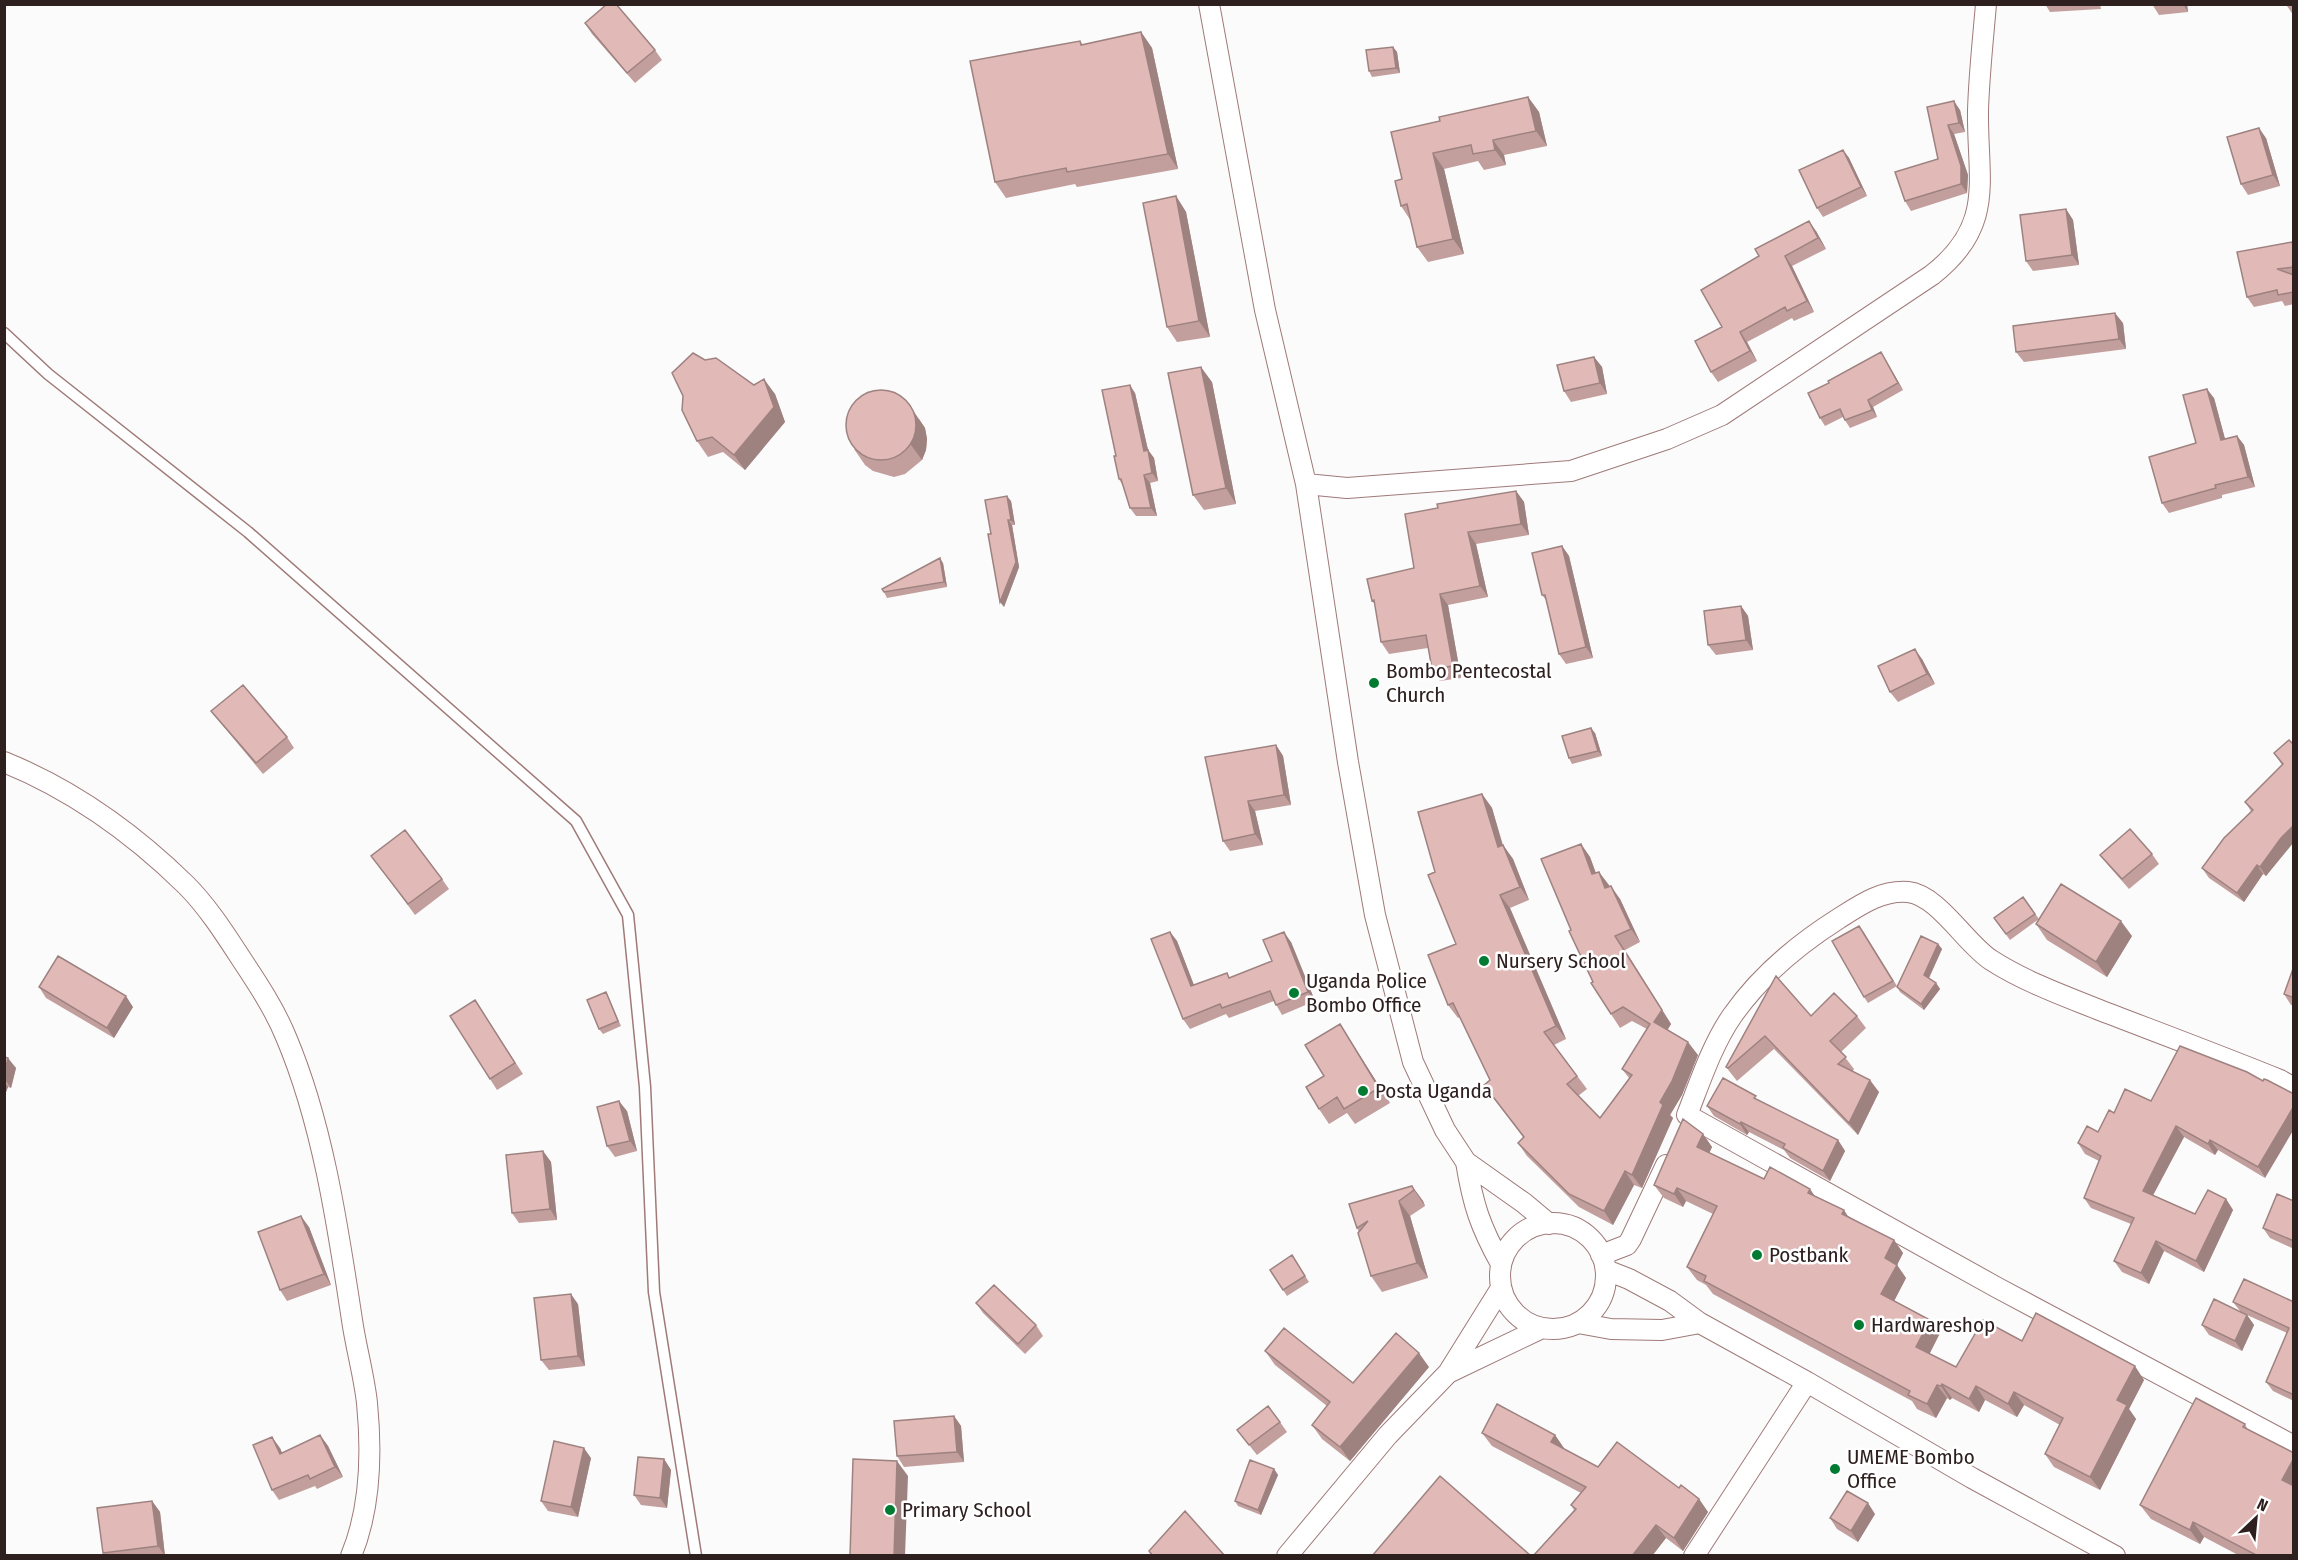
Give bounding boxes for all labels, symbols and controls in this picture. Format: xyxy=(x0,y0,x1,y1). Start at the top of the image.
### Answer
place label: Bombo Pentecostal Church xyxy=(1386,658,1552,708)
marker: Bombo Pentecostal Church xyxy=(1367,676,1381,690)
place label: Nursery School xyxy=(1496,948,1626,974)
marker: Nursery School xyxy=(1477,954,1491,968)
place label: Uganda Police Bombo Office xyxy=(1306,968,1427,1018)
marker: Uganda Police Bombo Office xyxy=(1287,986,1301,1000)
place label: Posta Uganda xyxy=(1375,1078,1492,1104)
marker: Posta Uganda xyxy=(1356,1084,1370,1098)
place label: Postbank xyxy=(1769,1242,1849,1268)
marker: Postbank xyxy=(1750,1248,1764,1262)
place label: Hardwareshop xyxy=(1871,1312,1995,1338)
marker: Hardwareshop xyxy=(1852,1318,1866,1332)
place label: UMEME Bombo Office xyxy=(1847,1444,1975,1494)
marker: UMEME Bombo Office xyxy=(1828,1462,1842,1476)
north arrow xyxy=(2226,1488,2286,1548)
text: N xyxy=(2254,1494,2271,1516)
place label: Primary School xyxy=(902,1497,1032,1523)
marker: Primary School xyxy=(883,1503,897,1517)

